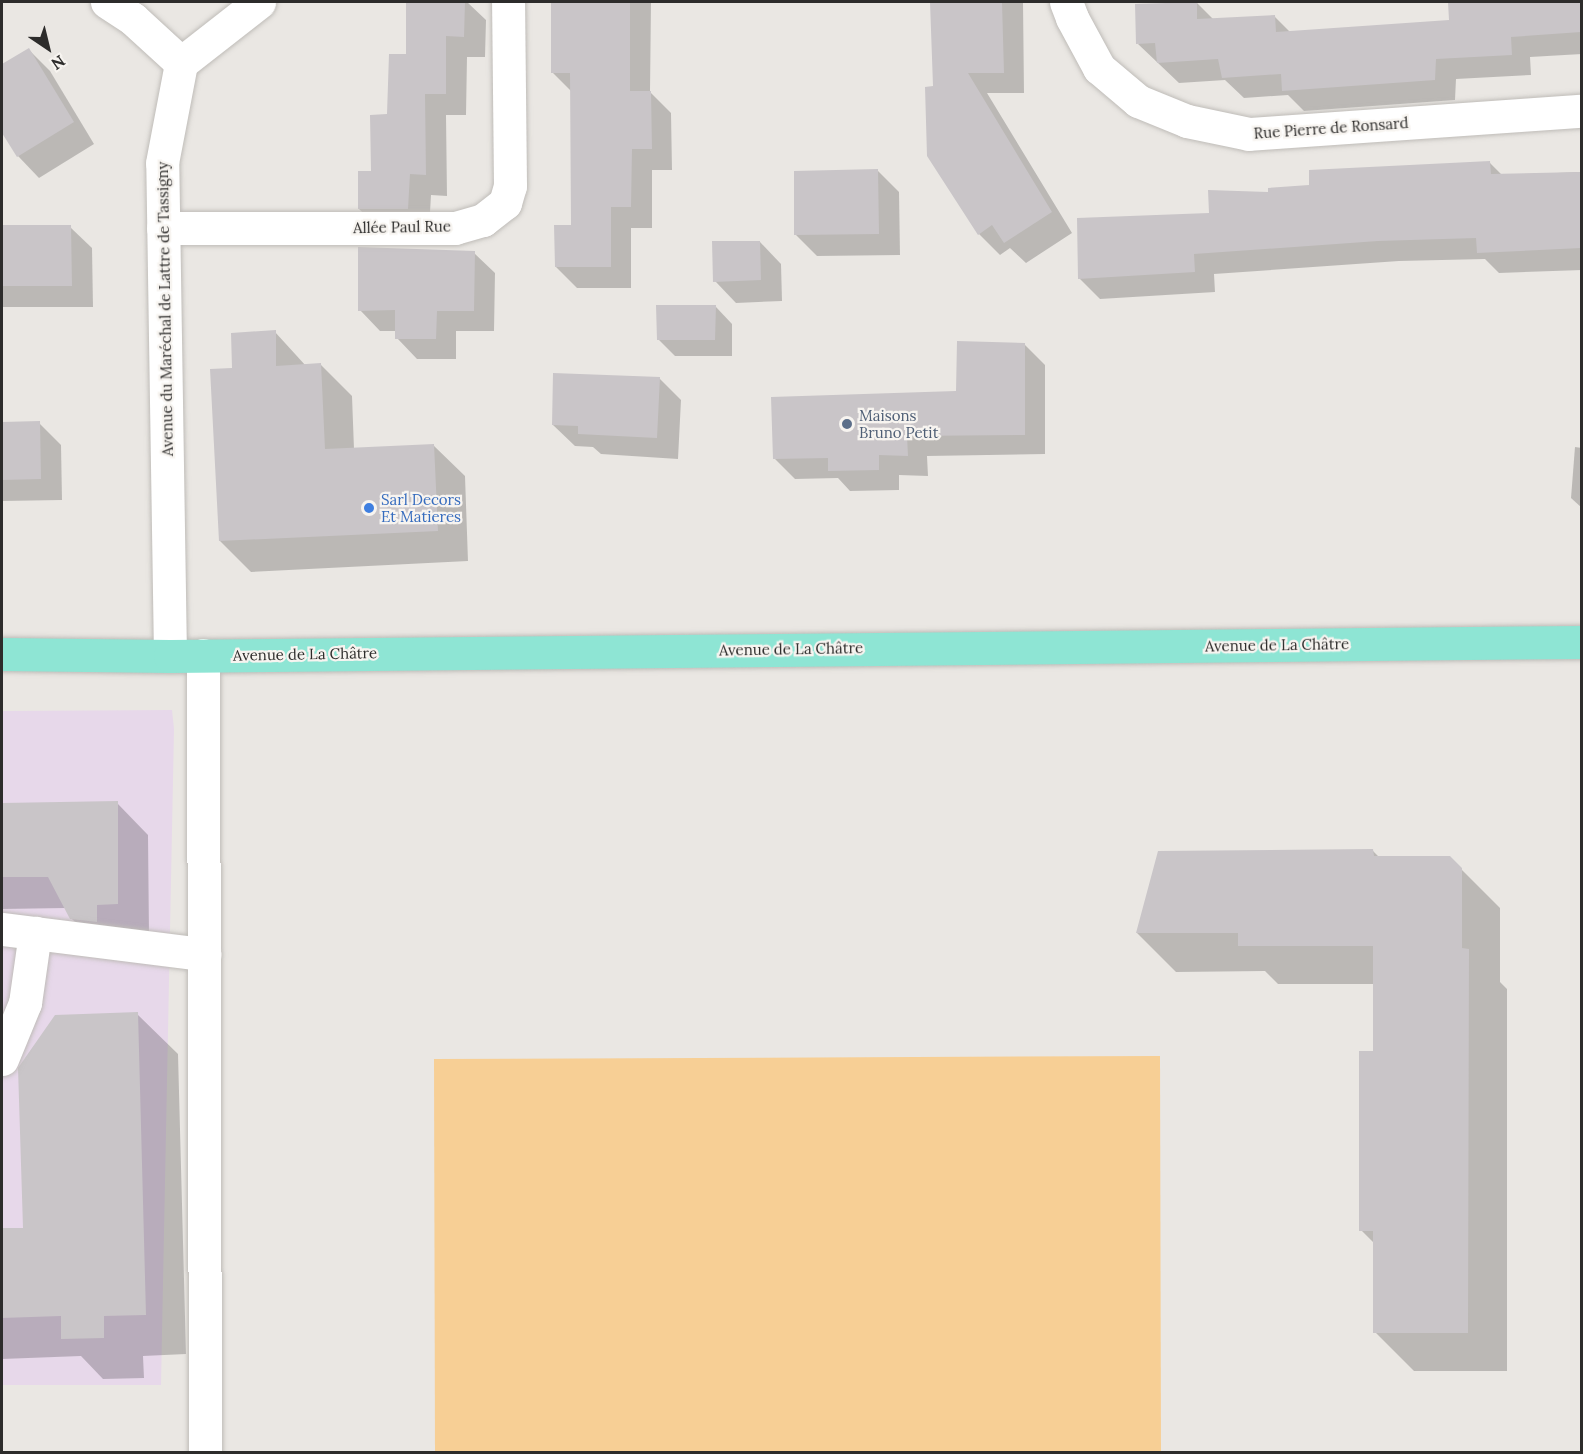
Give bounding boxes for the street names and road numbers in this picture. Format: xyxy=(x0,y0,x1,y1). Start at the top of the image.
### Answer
street label: Rue Pierre de Ronsard xyxy=(1253,114,1409,142)
street label: Avenue du Maréchal de Lattre de Tassigny xyxy=(153,162,177,456)
street label: Allée Paul Rue xyxy=(353,217,451,237)
street label: Avenue de La Châtre xyxy=(1205,635,1349,655)
street label: Avenue de La Châtre xyxy=(719,639,863,659)
street label: Avenue de La Châtre xyxy=(233,644,377,664)

